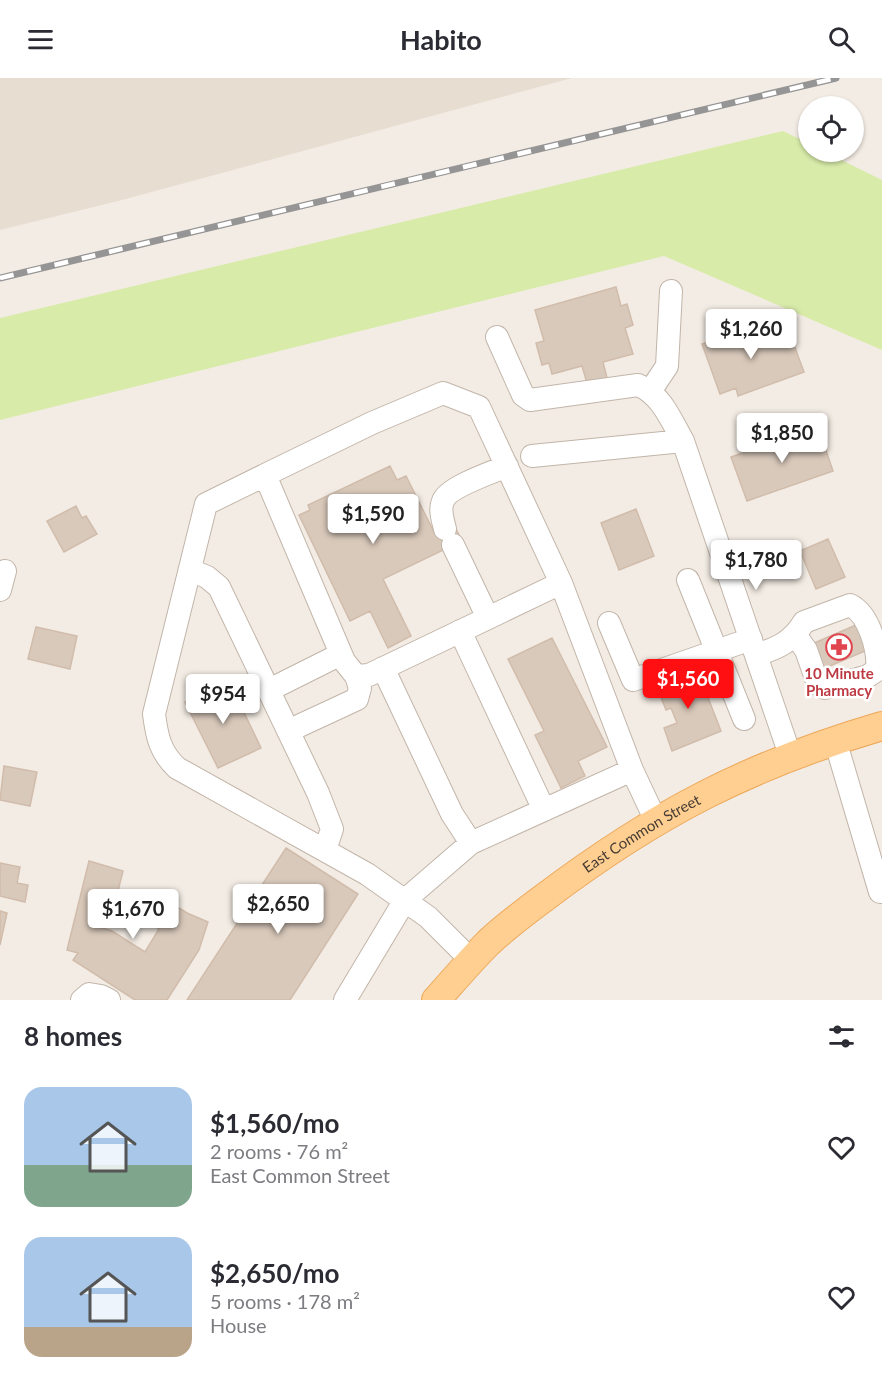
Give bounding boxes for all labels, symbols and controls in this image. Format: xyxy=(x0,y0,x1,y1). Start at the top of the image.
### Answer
icon: menu xyxy=(24,23,57,56)
text: Habito xyxy=(400,23,482,56)
icon: search xyxy=(825,23,858,56)
map controls xyxy=(798,96,864,162)
button: locate xyxy=(798,96,864,162)
pin: $1,260 xyxy=(702,309,800,360)
text: $1,260 xyxy=(720,316,782,340)
pin: $1,850 xyxy=(733,413,831,464)
text: $1,850 xyxy=(751,420,813,444)
pin: $1,590 xyxy=(324,494,422,545)
text: $1,590 xyxy=(342,501,404,525)
pin: $1,780 xyxy=(707,540,805,591)
text: $1,780 xyxy=(725,547,787,571)
pharmacy icon: 10 Minute Pharmacy xyxy=(824,632,854,662)
pin: $1,560 xyxy=(639,659,737,710)
place label: 10 Minute Pharmacy xyxy=(804,664,874,699)
text: $1,560 xyxy=(657,666,719,690)
pin: $954 xyxy=(187,674,259,725)
text: $954 xyxy=(200,681,246,705)
street label: East Common Street xyxy=(579,790,704,876)
pin: $2,650 xyxy=(229,884,327,935)
pin: $1,670 xyxy=(84,889,182,940)
text: $2,650 xyxy=(247,891,309,915)
text: $1,670 xyxy=(102,896,164,920)
text: 8 homes xyxy=(24,1020,122,1052)
icon: filters xyxy=(825,1020,858,1053)
text: $1,560/mo xyxy=(210,1107,340,1139)
icon: home xyxy=(72,1111,144,1183)
icon: heart xyxy=(825,1131,858,1164)
text: 2 rooms · 76 m² xyxy=(210,1139,348,1163)
text: East Common Street xyxy=(210,1163,390,1187)
text: $2,650/mo xyxy=(210,1257,340,1289)
icon: home xyxy=(72,1261,144,1333)
icon: heart xyxy=(825,1281,858,1314)
text: 5 rooms · 178 m² xyxy=(210,1289,360,1313)
text: House xyxy=(210,1313,267,1337)

